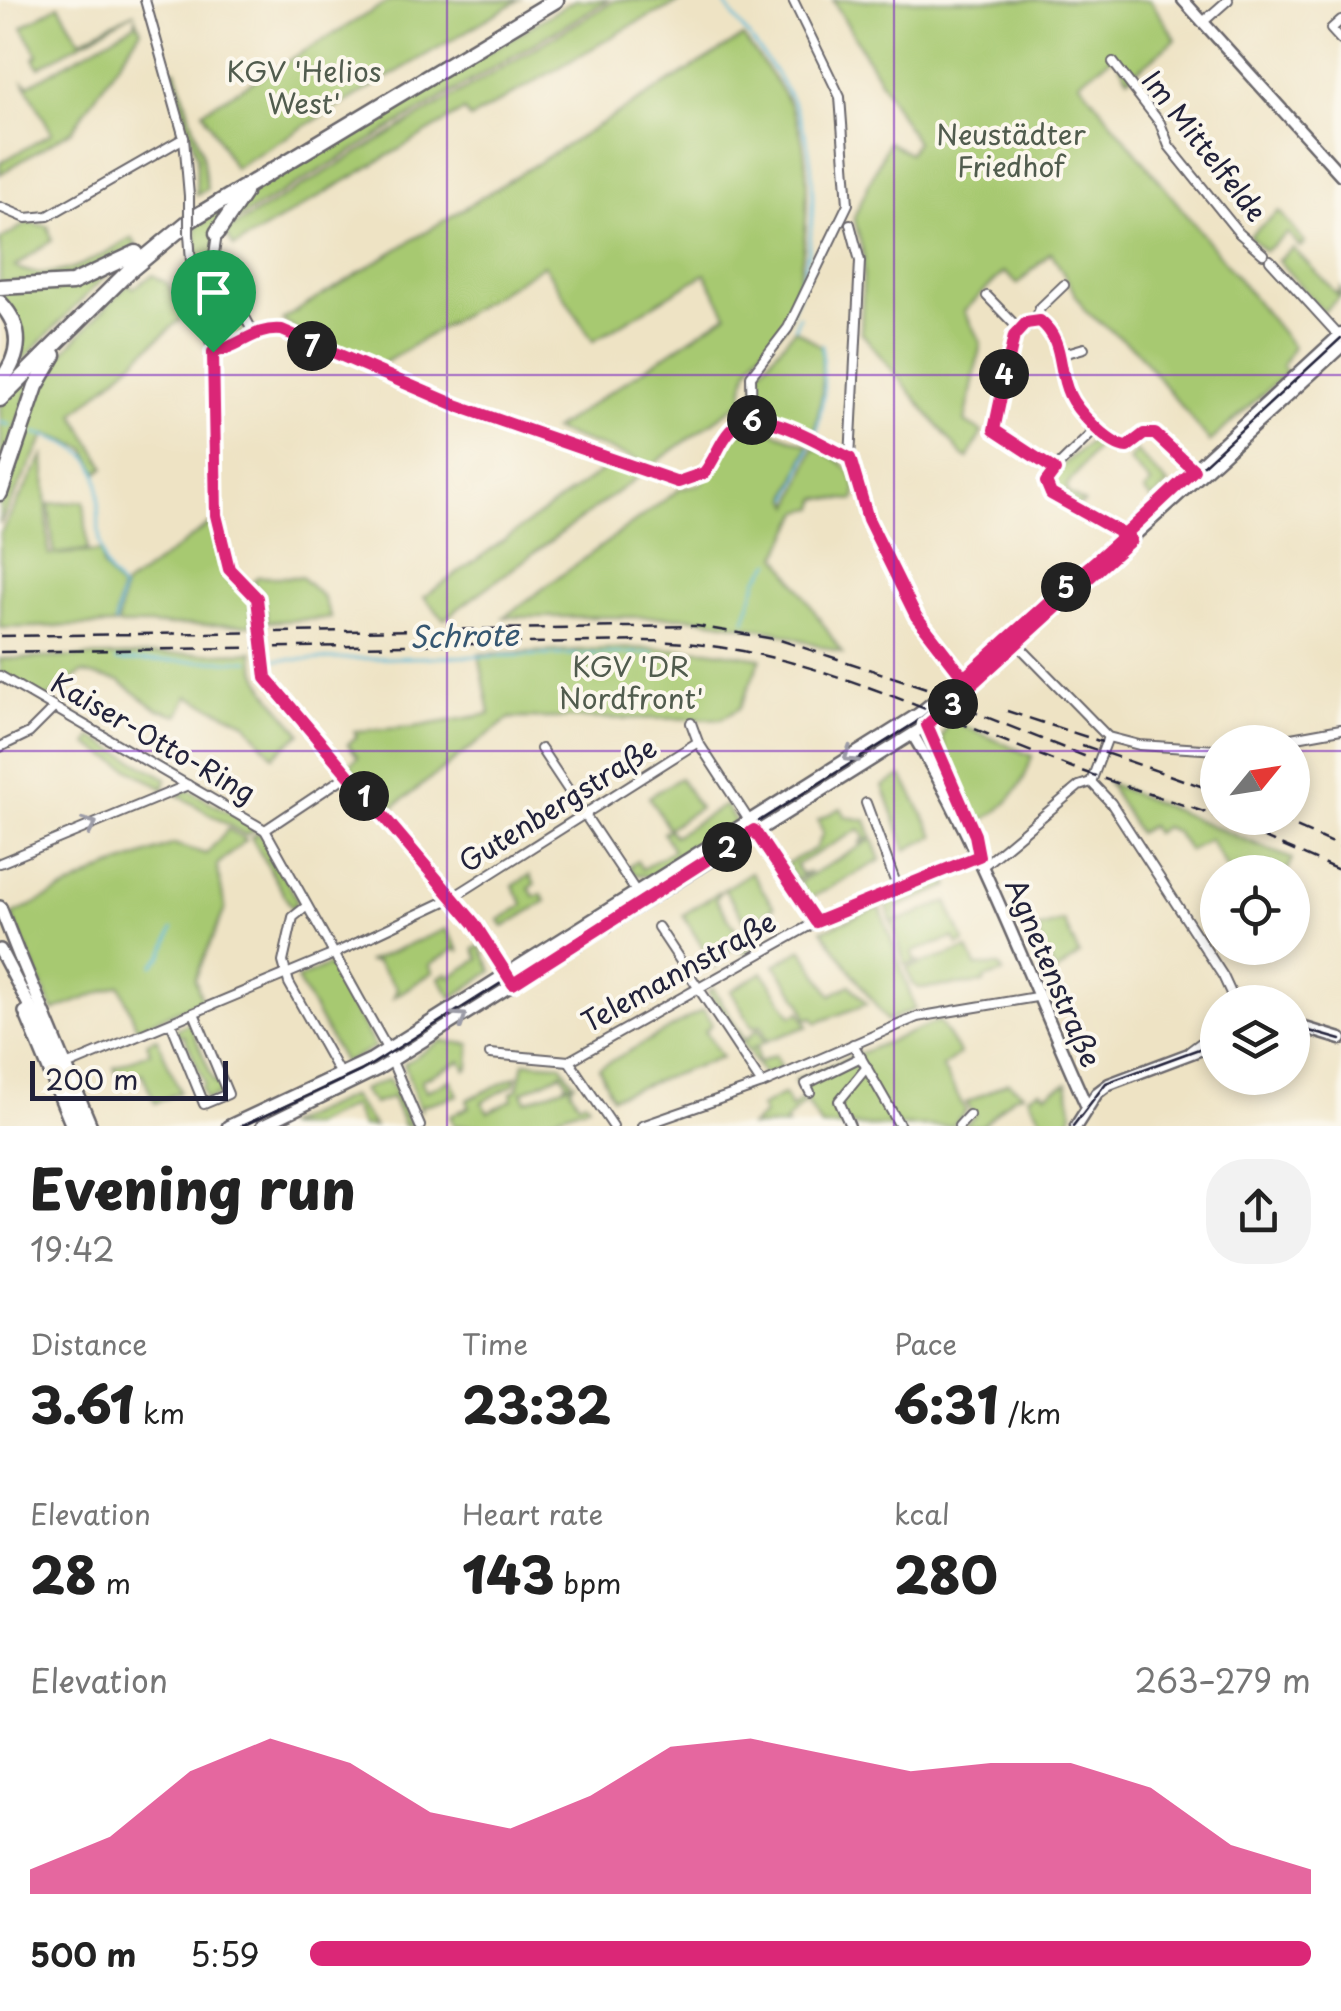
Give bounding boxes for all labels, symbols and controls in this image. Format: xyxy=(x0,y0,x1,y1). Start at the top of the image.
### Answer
park label: KGV 'Helios West' xyxy=(227,49,381,124)
street label: Im Mittelfelde xyxy=(1132,60,1278,230)
park label: Neustädter Friedhof xyxy=(936,112,1086,187)
pin xyxy=(171,250,256,353)
icon: arrive xyxy=(186,265,241,320)
pin: 7 xyxy=(287,321,337,371)
text: 7 xyxy=(304,324,320,367)
pin: 4 xyxy=(979,349,1029,399)
text: 4 xyxy=(994,352,1014,395)
pin: 6 xyxy=(727,395,777,445)
text: 6 xyxy=(742,398,762,441)
pin: 5 xyxy=(1041,562,1091,612)
text: 5 xyxy=(1057,565,1075,608)
water label: Schrote xyxy=(409,611,521,658)
park label: KGV 'DR Nordfront' xyxy=(559,644,703,719)
street label: Kaiser-Otto-Ring xyxy=(43,661,264,813)
pin: 3 xyxy=(928,679,978,729)
text: 3 xyxy=(944,682,962,725)
street label: Gutenbergstraße xyxy=(450,725,665,882)
north arrow xyxy=(1200,725,1310,835)
map controls xyxy=(1200,725,1310,1095)
one-way arrow xyxy=(843,744,861,763)
pin: 1 xyxy=(339,771,389,821)
text: 1 xyxy=(357,774,371,817)
one-way arrow xyxy=(80,817,98,837)
pin: 2 xyxy=(702,822,752,872)
text: 2 xyxy=(717,825,737,868)
button: locate xyxy=(1200,855,1310,965)
street label: Agnetenstraße xyxy=(995,871,1114,1074)
street label: Telemannstraße xyxy=(573,899,783,1042)
button: layers xyxy=(1200,985,1310,1095)
one-way arrow xyxy=(449,1011,467,1030)
scale bar xyxy=(30,1056,228,1100)
text: 200 m xyxy=(45,1057,138,1100)
text: Evening run xyxy=(30,1146,356,1229)
button: share xyxy=(1206,1159,1311,1264)
text: 19:42 xyxy=(30,1225,115,1273)
text: Distance xyxy=(30,1322,148,1365)
text: Time xyxy=(462,1322,528,1365)
text: Pace xyxy=(894,1322,957,1365)
text: 3.61 xyxy=(30,1365,134,1441)
text: 23:32 xyxy=(462,1365,611,1441)
text: 6:31 xyxy=(894,1365,999,1441)
text: km xyxy=(134,1391,185,1434)
text: /km xyxy=(999,1391,1061,1434)
text: Elevation xyxy=(30,1492,151,1535)
text: Heart rate xyxy=(462,1492,603,1535)
text: kcal xyxy=(894,1492,950,1535)
text: 28 xyxy=(30,1535,96,1611)
text: 143 xyxy=(462,1535,554,1611)
text: 280 xyxy=(894,1535,998,1611)
text: m xyxy=(96,1561,131,1604)
text: bpm xyxy=(554,1561,622,1604)
text: Elevation xyxy=(30,1656,168,1704)
text: 263–279 m xyxy=(1134,1656,1311,1704)
text: 500 m xyxy=(30,1930,136,1978)
text: 5:59 xyxy=(190,1930,260,1978)

